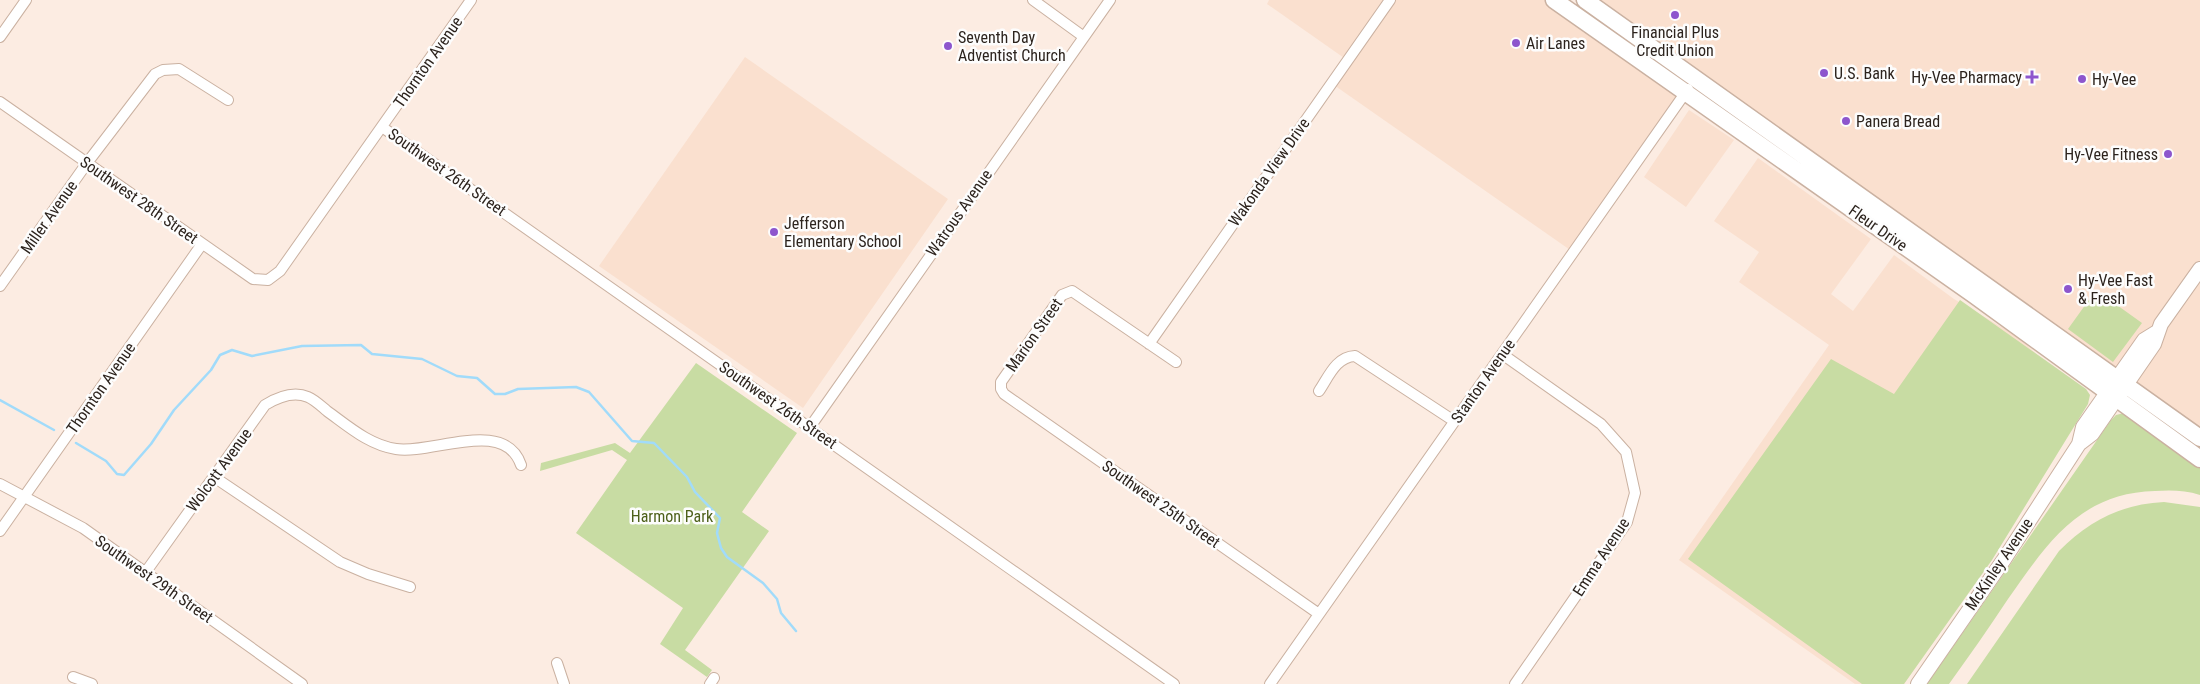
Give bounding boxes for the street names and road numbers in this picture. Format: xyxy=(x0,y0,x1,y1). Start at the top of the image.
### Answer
street label: Thornton Avenue xyxy=(390,13,466,111)
street label: Wakonda View Drive xyxy=(1225,114,1313,230)
street label: Southwest 26th Street xyxy=(384,124,510,220)
street label: Southwest 28th Street xyxy=(76,152,202,248)
street label: Watrous Avenue xyxy=(922,166,996,260)
street label: Miller Avenue xyxy=(17,177,81,257)
street label: Fleur Drive xyxy=(1845,201,1911,255)
street label: Marion Street xyxy=(1002,294,1066,375)
street label: Stanton Avenue xyxy=(1447,335,1519,427)
street label: Thornton Avenue xyxy=(63,339,139,437)
street label: Southwest 26th Street xyxy=(715,357,841,453)
street label: Wolcott Avenue xyxy=(182,425,256,515)
street label: Southwest 25th Street xyxy=(1098,456,1224,552)
street label: Emma Avenue xyxy=(1569,514,1633,600)
street label: McKinley Avenue xyxy=(1961,514,2037,614)
street label: Southwest 29th Street xyxy=(91,531,217,627)

